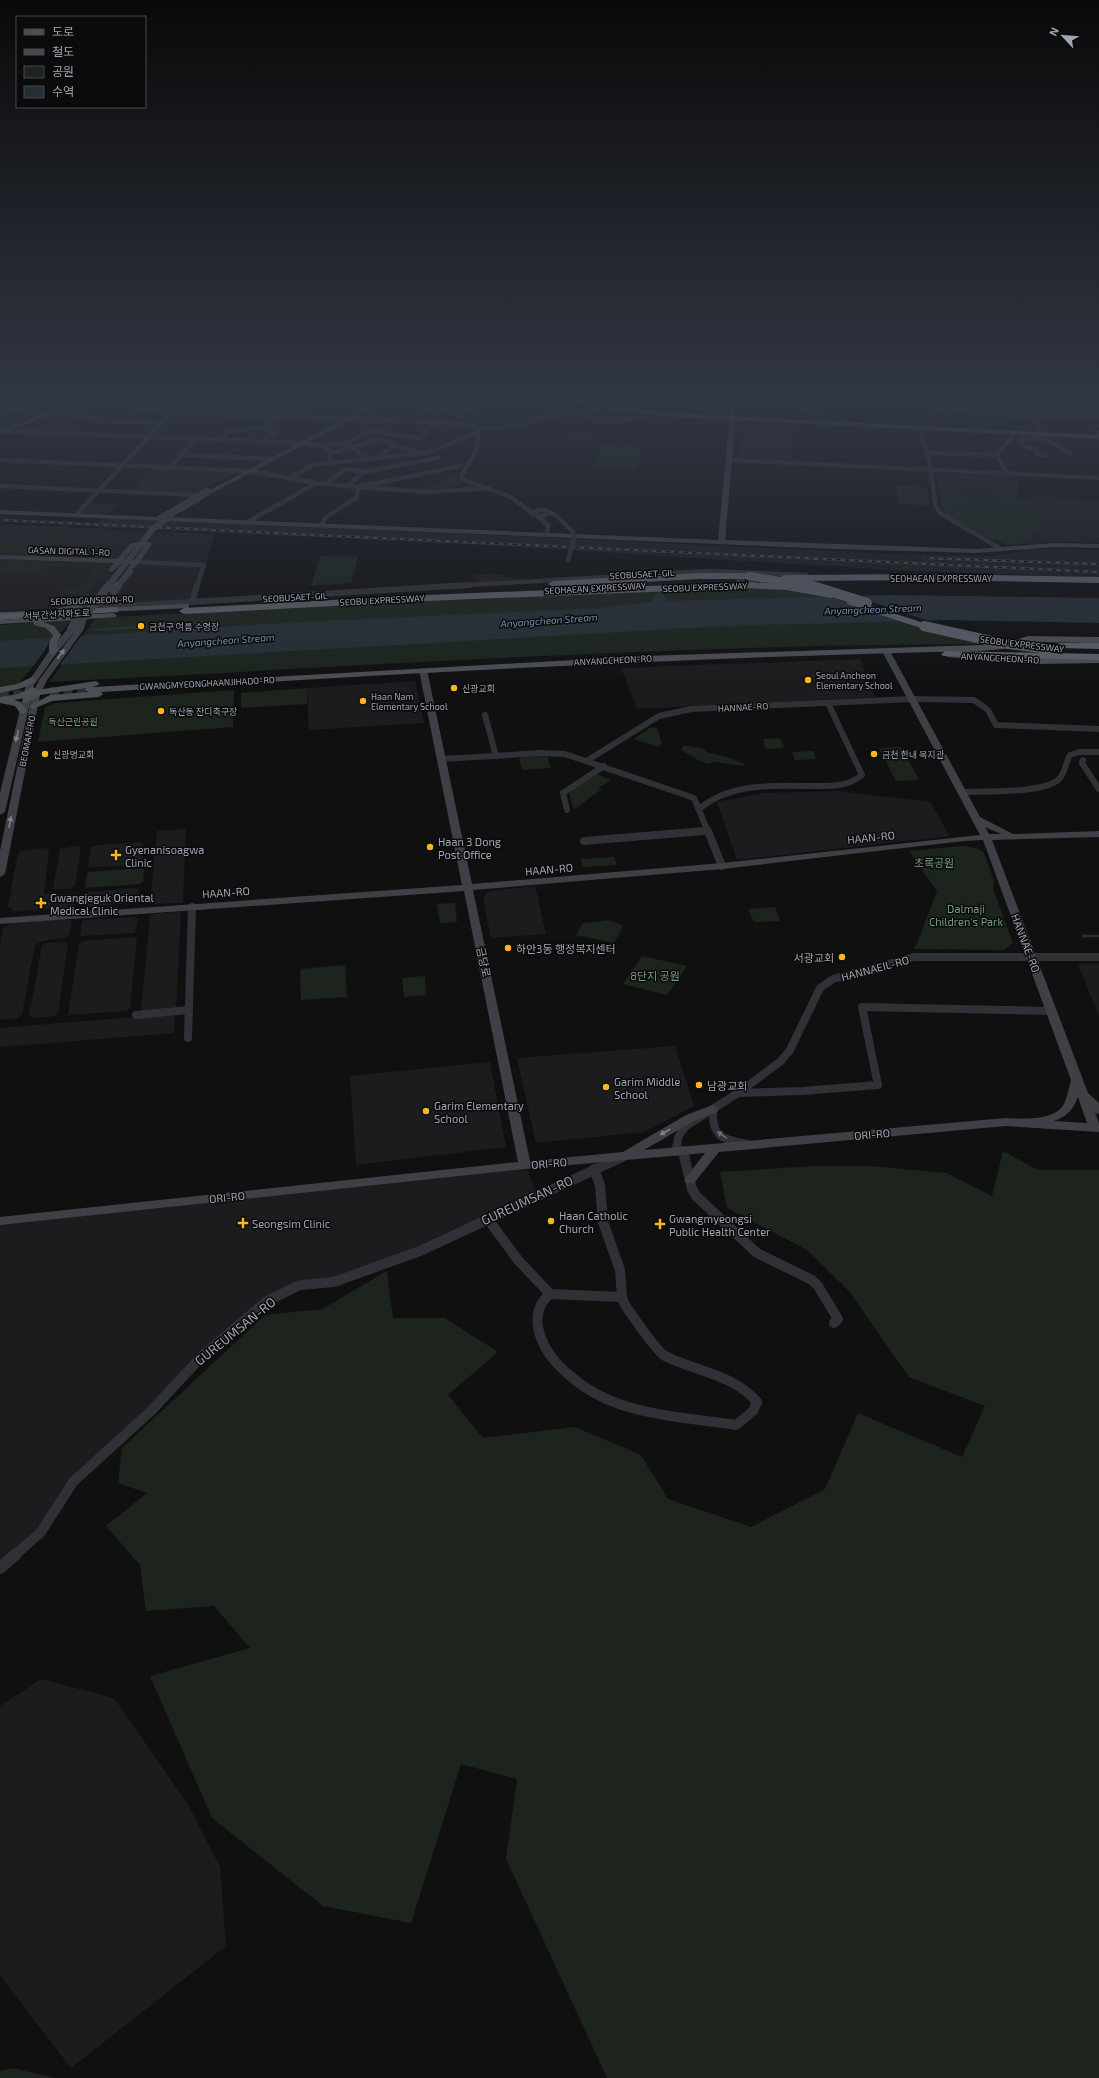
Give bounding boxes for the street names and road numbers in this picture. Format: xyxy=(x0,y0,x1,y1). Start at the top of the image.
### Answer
street label: GASAN DIGITAL 1-RO xyxy=(28,544,110,558)
street label: SEOBUSAET-GIL xyxy=(609,567,675,581)
street label: SEOHAEAN EXPRESSWAY xyxy=(890,573,993,584)
street label: SEOHAEAN EXPRESSWAY xyxy=(544,580,647,596)
street label: SEOBU EXPRESSWAY xyxy=(662,580,748,594)
street label: SEOBUSAET-GIL xyxy=(262,590,328,604)
street label: SEOBU EXPRESSWAY xyxy=(339,592,425,608)
street label: SEOBUGANSEON-RO xyxy=(50,593,134,607)
street label: 서부간선지하도로 xyxy=(24,607,90,621)
street label: SEOBU EXPRESSWAY xyxy=(979,633,1066,655)
street label: ANYANGCHEON-RO xyxy=(961,650,1039,666)
street label: ANYANGCHEON-RO xyxy=(574,652,652,668)
street label: GWANGMYEONGHAANJIHADO-RO xyxy=(139,674,275,692)
street label: HANNAE-RO xyxy=(717,700,769,714)
street label: BEOMAN-RO xyxy=(17,714,37,768)
street label: HAAN-RO xyxy=(847,828,895,846)
street label: HAAN-RO xyxy=(525,860,573,878)
street label: HAAN-RO xyxy=(202,884,250,900)
street label: HANNAE-RO xyxy=(1009,912,1043,974)
street label: 금당로 xyxy=(474,946,494,978)
street label: HANNAEIL-RO xyxy=(840,953,910,983)
street label: ORI-RO xyxy=(853,1126,891,1142)
street label: ORI-RO xyxy=(530,1155,568,1171)
street label: GUREUMSAN-RO xyxy=(479,1172,575,1228)
street label: ORI-RO xyxy=(208,1189,246,1205)
street label: GUREUMSAN-RO xyxy=(191,1294,279,1368)

